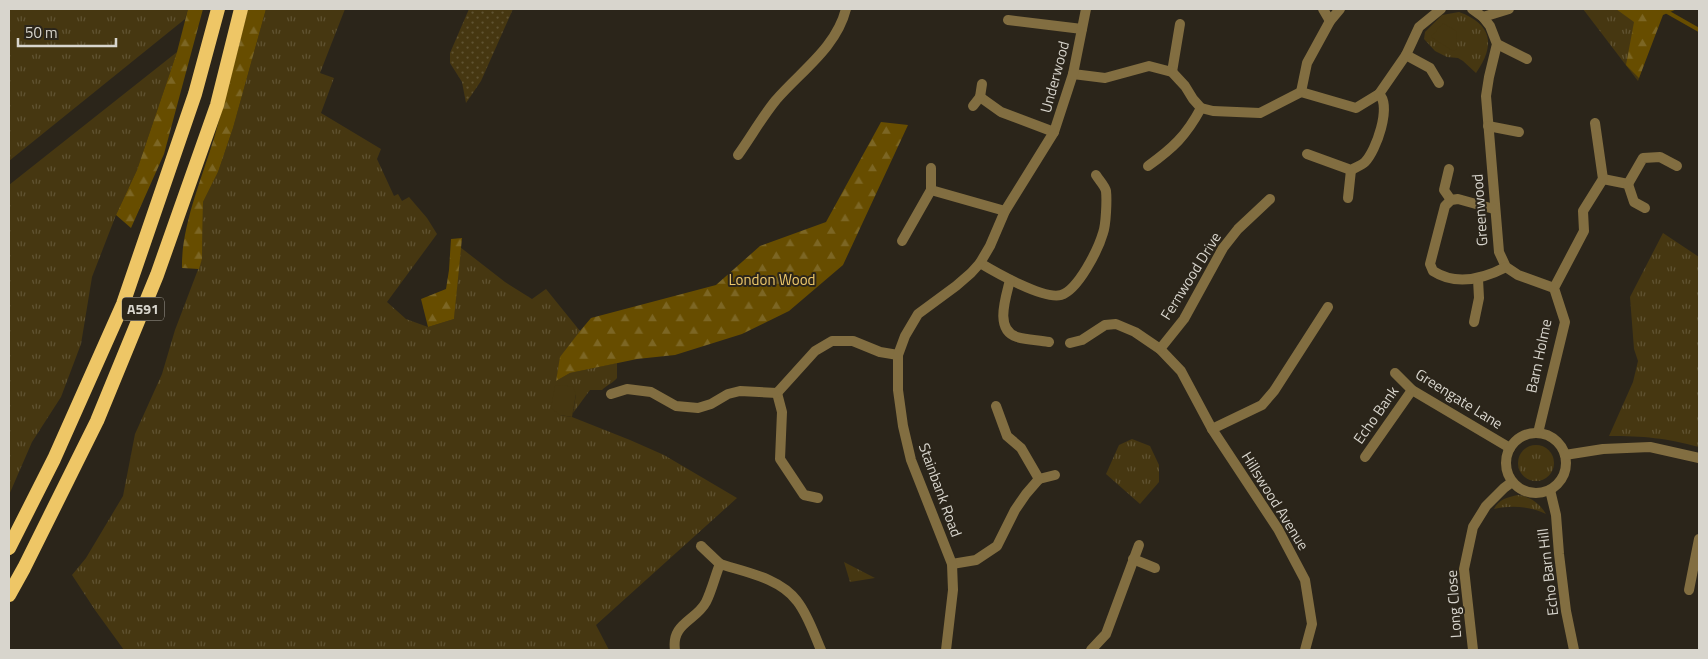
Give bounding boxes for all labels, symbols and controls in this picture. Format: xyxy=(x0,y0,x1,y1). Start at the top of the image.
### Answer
scale bar xyxy=(18,15,115,47)
text: 50 m xyxy=(25,21,58,44)
street label: Underwood xyxy=(1034,38,1075,115)
street label: Greenwood xyxy=(1465,173,1494,247)
street label: Fernwood Drive xyxy=(1154,227,1227,324)
park label: London Wood xyxy=(728,268,816,291)
road number: A591 xyxy=(122,298,164,320)
street label: Barn Holme xyxy=(1519,317,1558,395)
street label: Greengate Lane xyxy=(1411,363,1507,435)
street label: Echo Bank xyxy=(1347,381,1404,448)
street label: Stainbank Road xyxy=(913,440,968,540)
street label: Hillswood Avenue xyxy=(1236,447,1315,555)
street label: Echo Barn Hill xyxy=(1531,527,1564,617)
street label: Long Close xyxy=(1440,569,1467,639)

